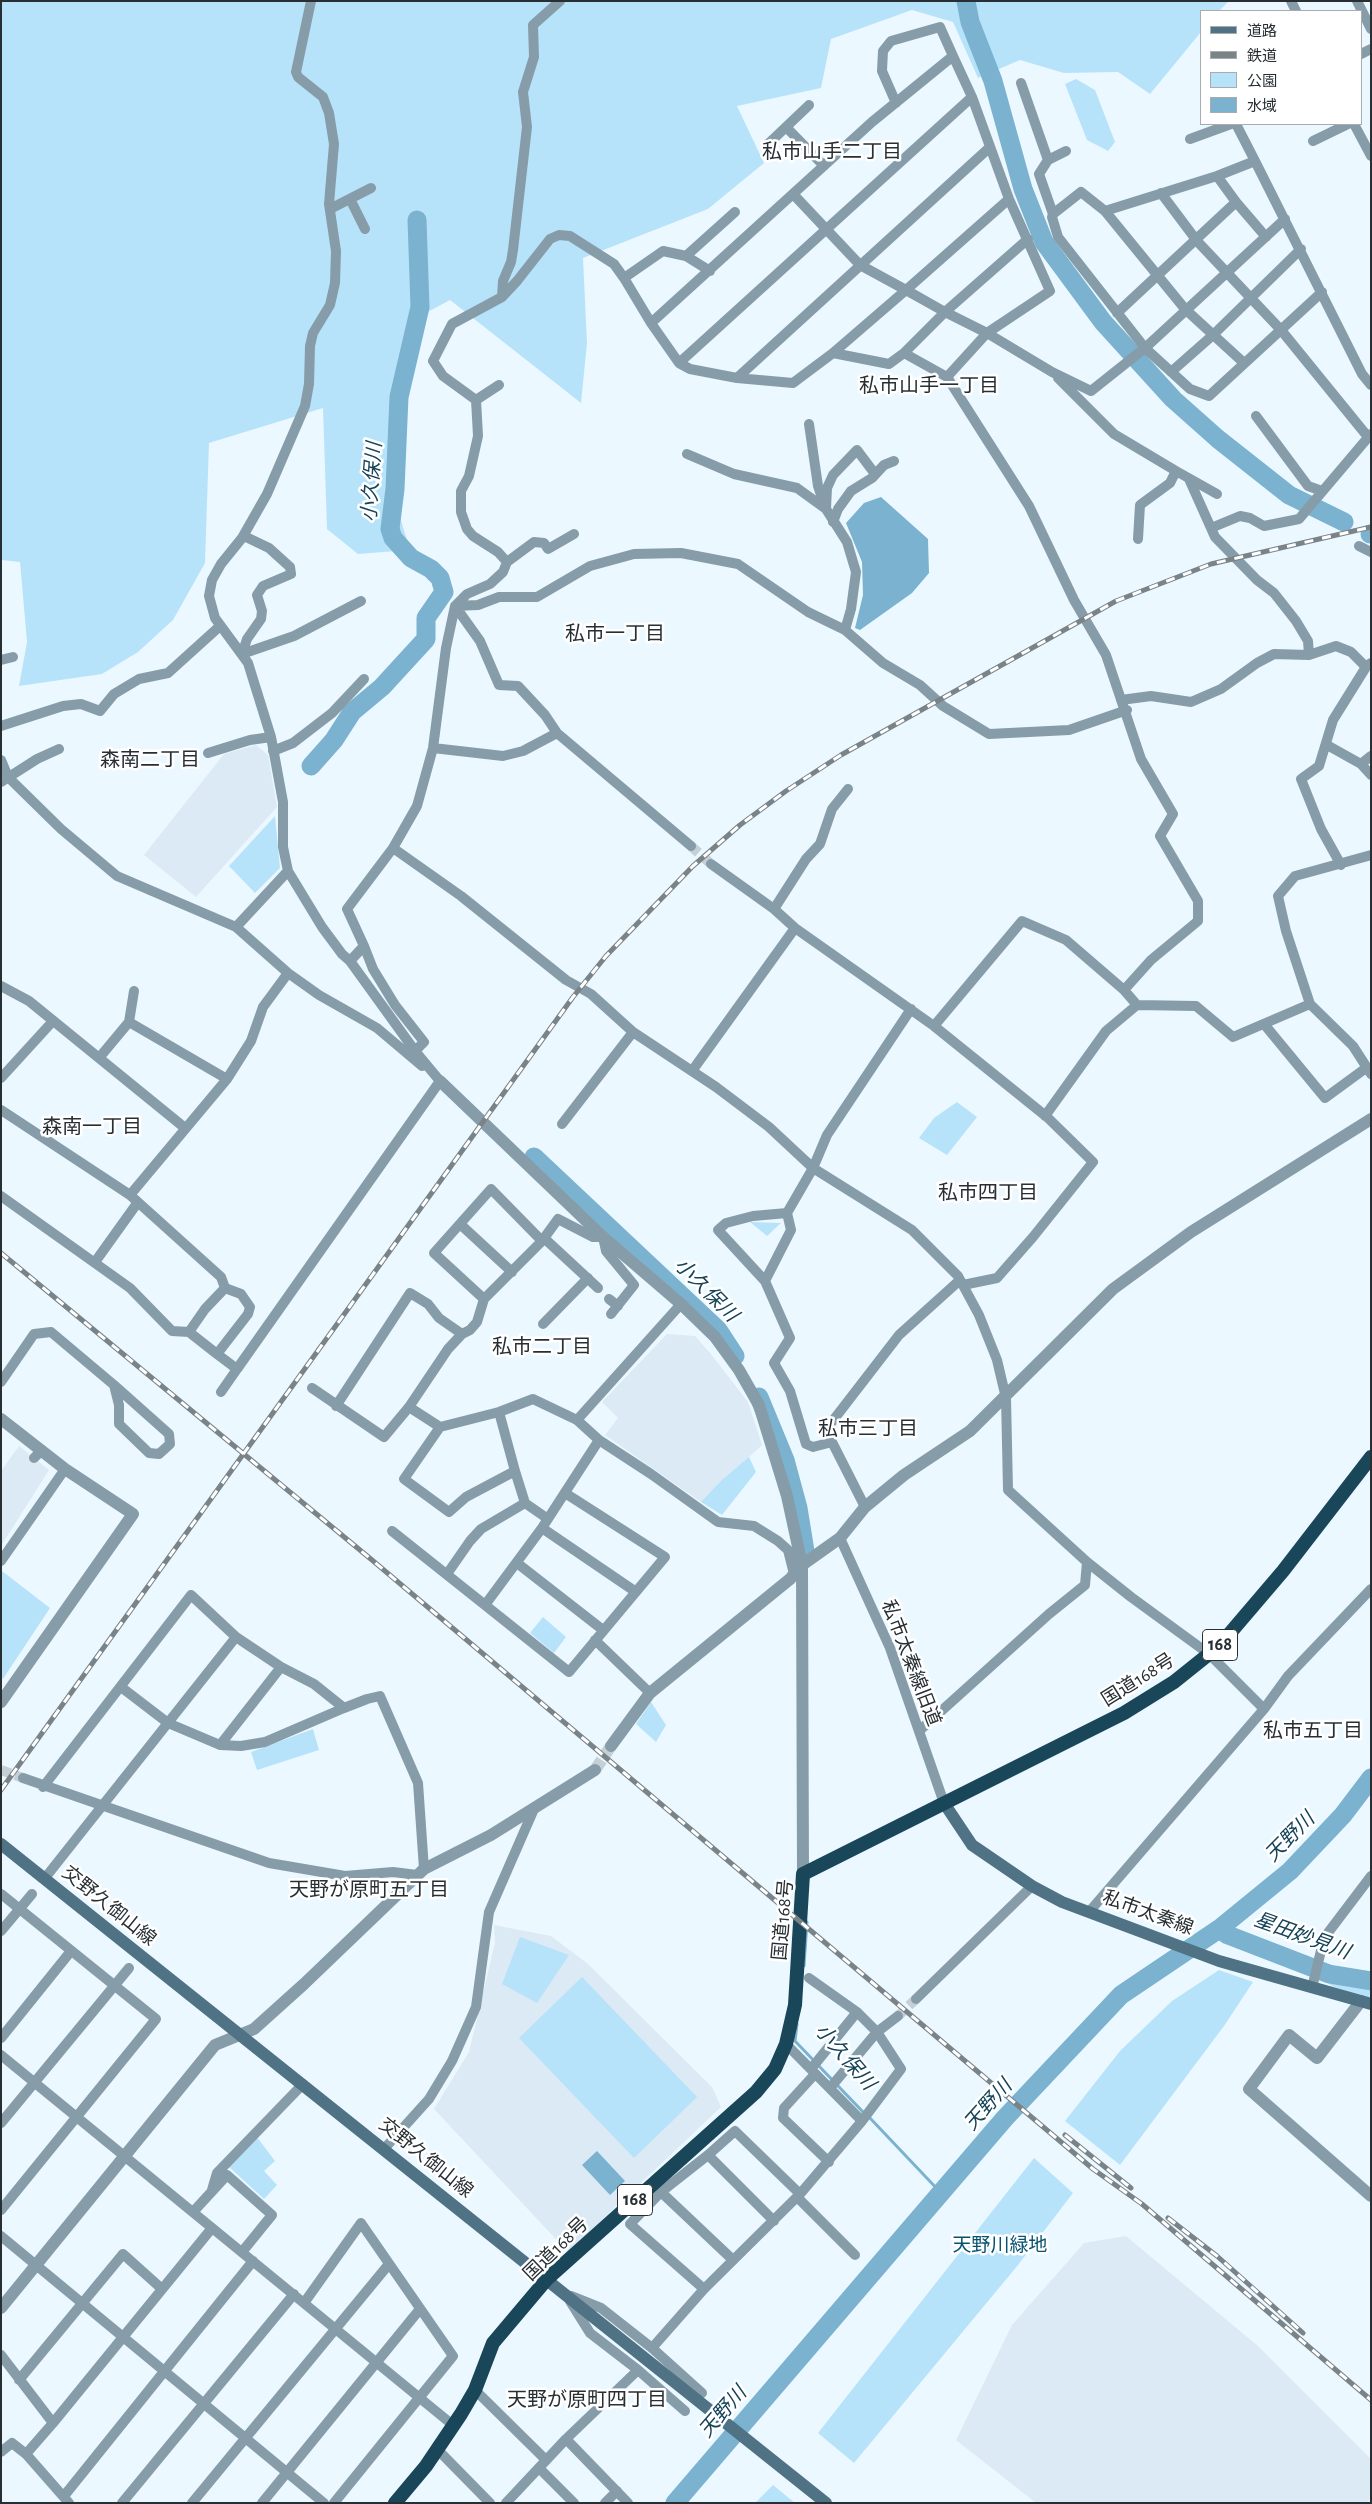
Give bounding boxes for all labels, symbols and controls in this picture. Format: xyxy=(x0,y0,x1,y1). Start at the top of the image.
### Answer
legend xyxy=(1200,10,1362,125)
text: 道路 xyxy=(1247,24,1277,39)
text: 鉄道 xyxy=(1247,49,1277,64)
text: 公園 xyxy=(1247,74,1277,89)
text: 水域 xyxy=(1247,99,1277,114)
district label: 私市山手二丁目 xyxy=(762,140,902,164)
district label: 私市山手一丁目 xyxy=(859,374,999,398)
water label: 小久保川 xyxy=(357,441,387,523)
district label: 私市一丁目 xyxy=(565,622,665,646)
district label: 森南二丁目 xyxy=(100,748,200,772)
district label: 森南一丁目 xyxy=(42,1115,142,1139)
district label: 私市四丁目 xyxy=(938,1181,1038,1205)
water label: 小久保川 xyxy=(669,1253,743,1327)
district label: 私市二丁目 xyxy=(492,1335,592,1359)
district label: 私市三丁目 xyxy=(818,1417,918,1441)
street label: 私市太秦線旧道 xyxy=(877,1597,945,1729)
road number: 168 xyxy=(1202,1630,1238,1660)
street label: 国道168号 xyxy=(1097,1649,1179,1711)
district label: 私市五丁目 xyxy=(1263,1719,1363,1743)
water label: 天野川 xyxy=(1260,1807,1320,1867)
street label: 交野久御山線 xyxy=(58,1861,160,1951)
district label: 天野が原町五丁目 xyxy=(289,1878,449,1902)
street label: 国道168号 xyxy=(768,1878,798,1962)
street label: 私市太秦線 xyxy=(1099,1886,1197,1940)
water label: 星田妙見川 xyxy=(1251,1908,1353,1964)
water label: 小久保川 xyxy=(810,2019,880,2095)
water label: 天野川 xyxy=(959,2075,1017,2135)
street label: 交野久御山線 xyxy=(375,2113,477,2203)
road number: 168 xyxy=(618,2184,652,2216)
street label: 国道168号 xyxy=(519,2213,593,2285)
park label: 天野川緑地 xyxy=(953,2234,1047,2256)
water label: 天野川 xyxy=(694,2381,752,2443)
district label: 天野が原町四丁目 xyxy=(507,2388,667,2412)

